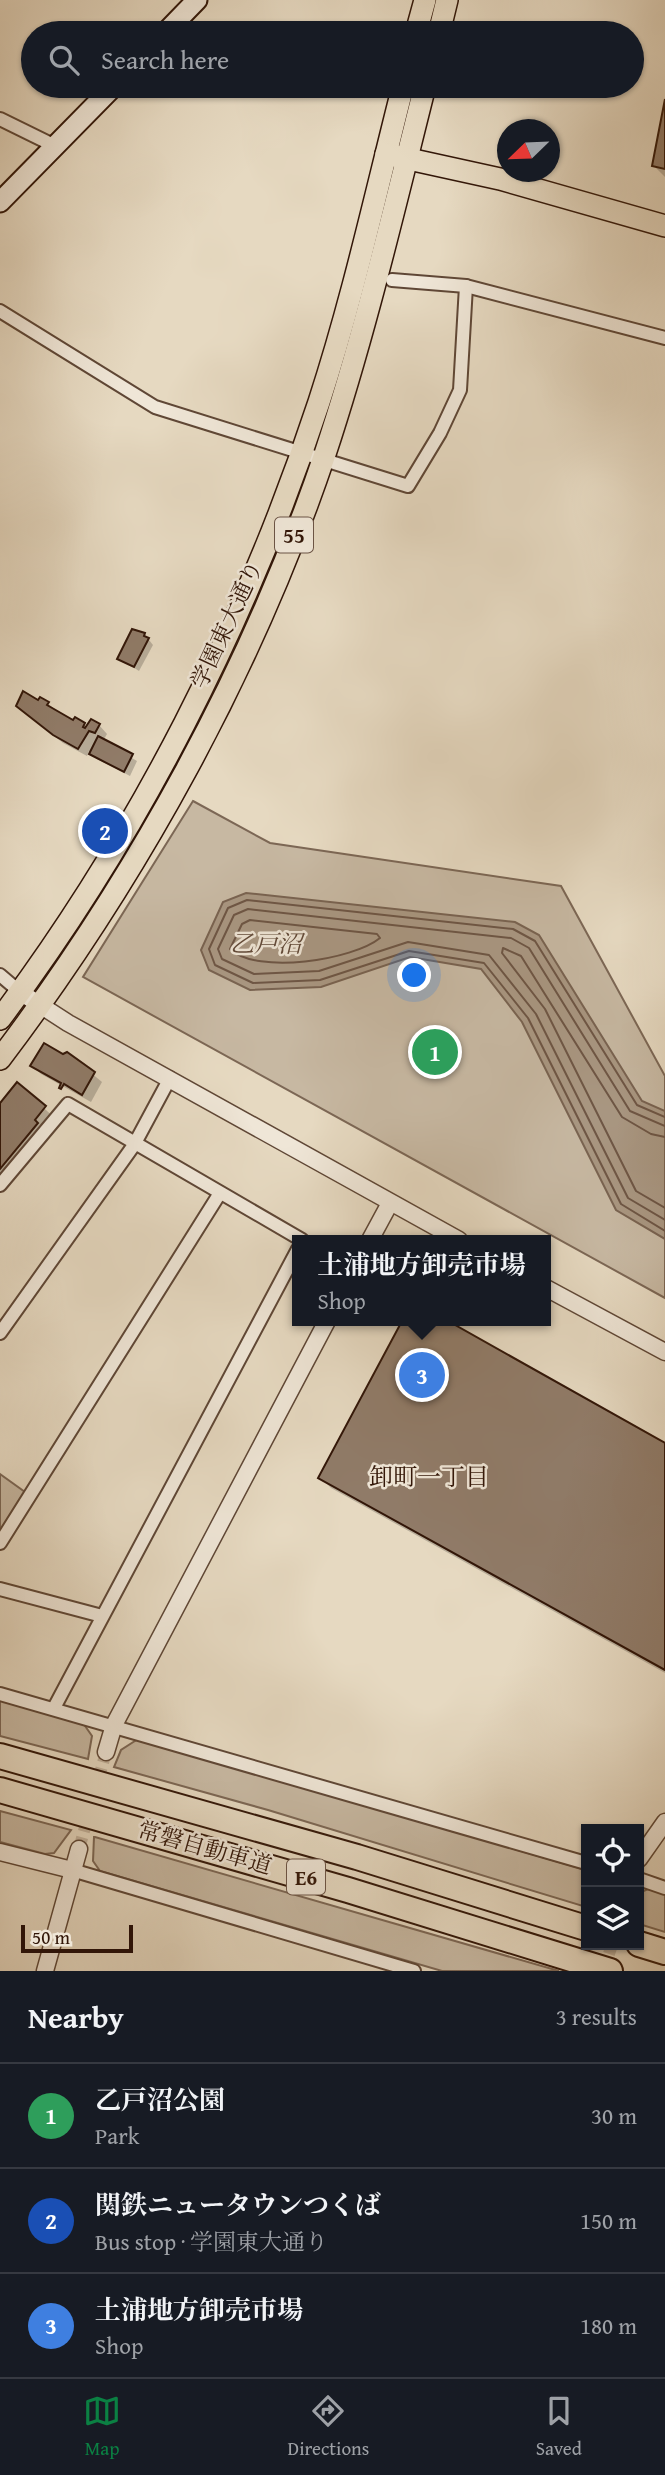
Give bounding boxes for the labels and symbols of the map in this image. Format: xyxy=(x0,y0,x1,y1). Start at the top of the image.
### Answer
north arrow xyxy=(497,119,560,182)
road number: 55 xyxy=(275,518,313,552)
street label: 学園東大通り xyxy=(182,554,270,694)
pin: 2 xyxy=(82,805,128,857)
water label: 乙戸沼 xyxy=(230,926,306,961)
your location xyxy=(397,958,431,992)
pin: 1 xyxy=(412,1026,458,1078)
pin: 3 xyxy=(399,1349,445,1401)
district label: 卸町一丁目 xyxy=(369,1459,489,1494)
street label: 常磐自動車道 xyxy=(134,1812,276,1882)
road number: E6 xyxy=(287,1860,325,1895)
scale bar xyxy=(21,1922,133,1954)

